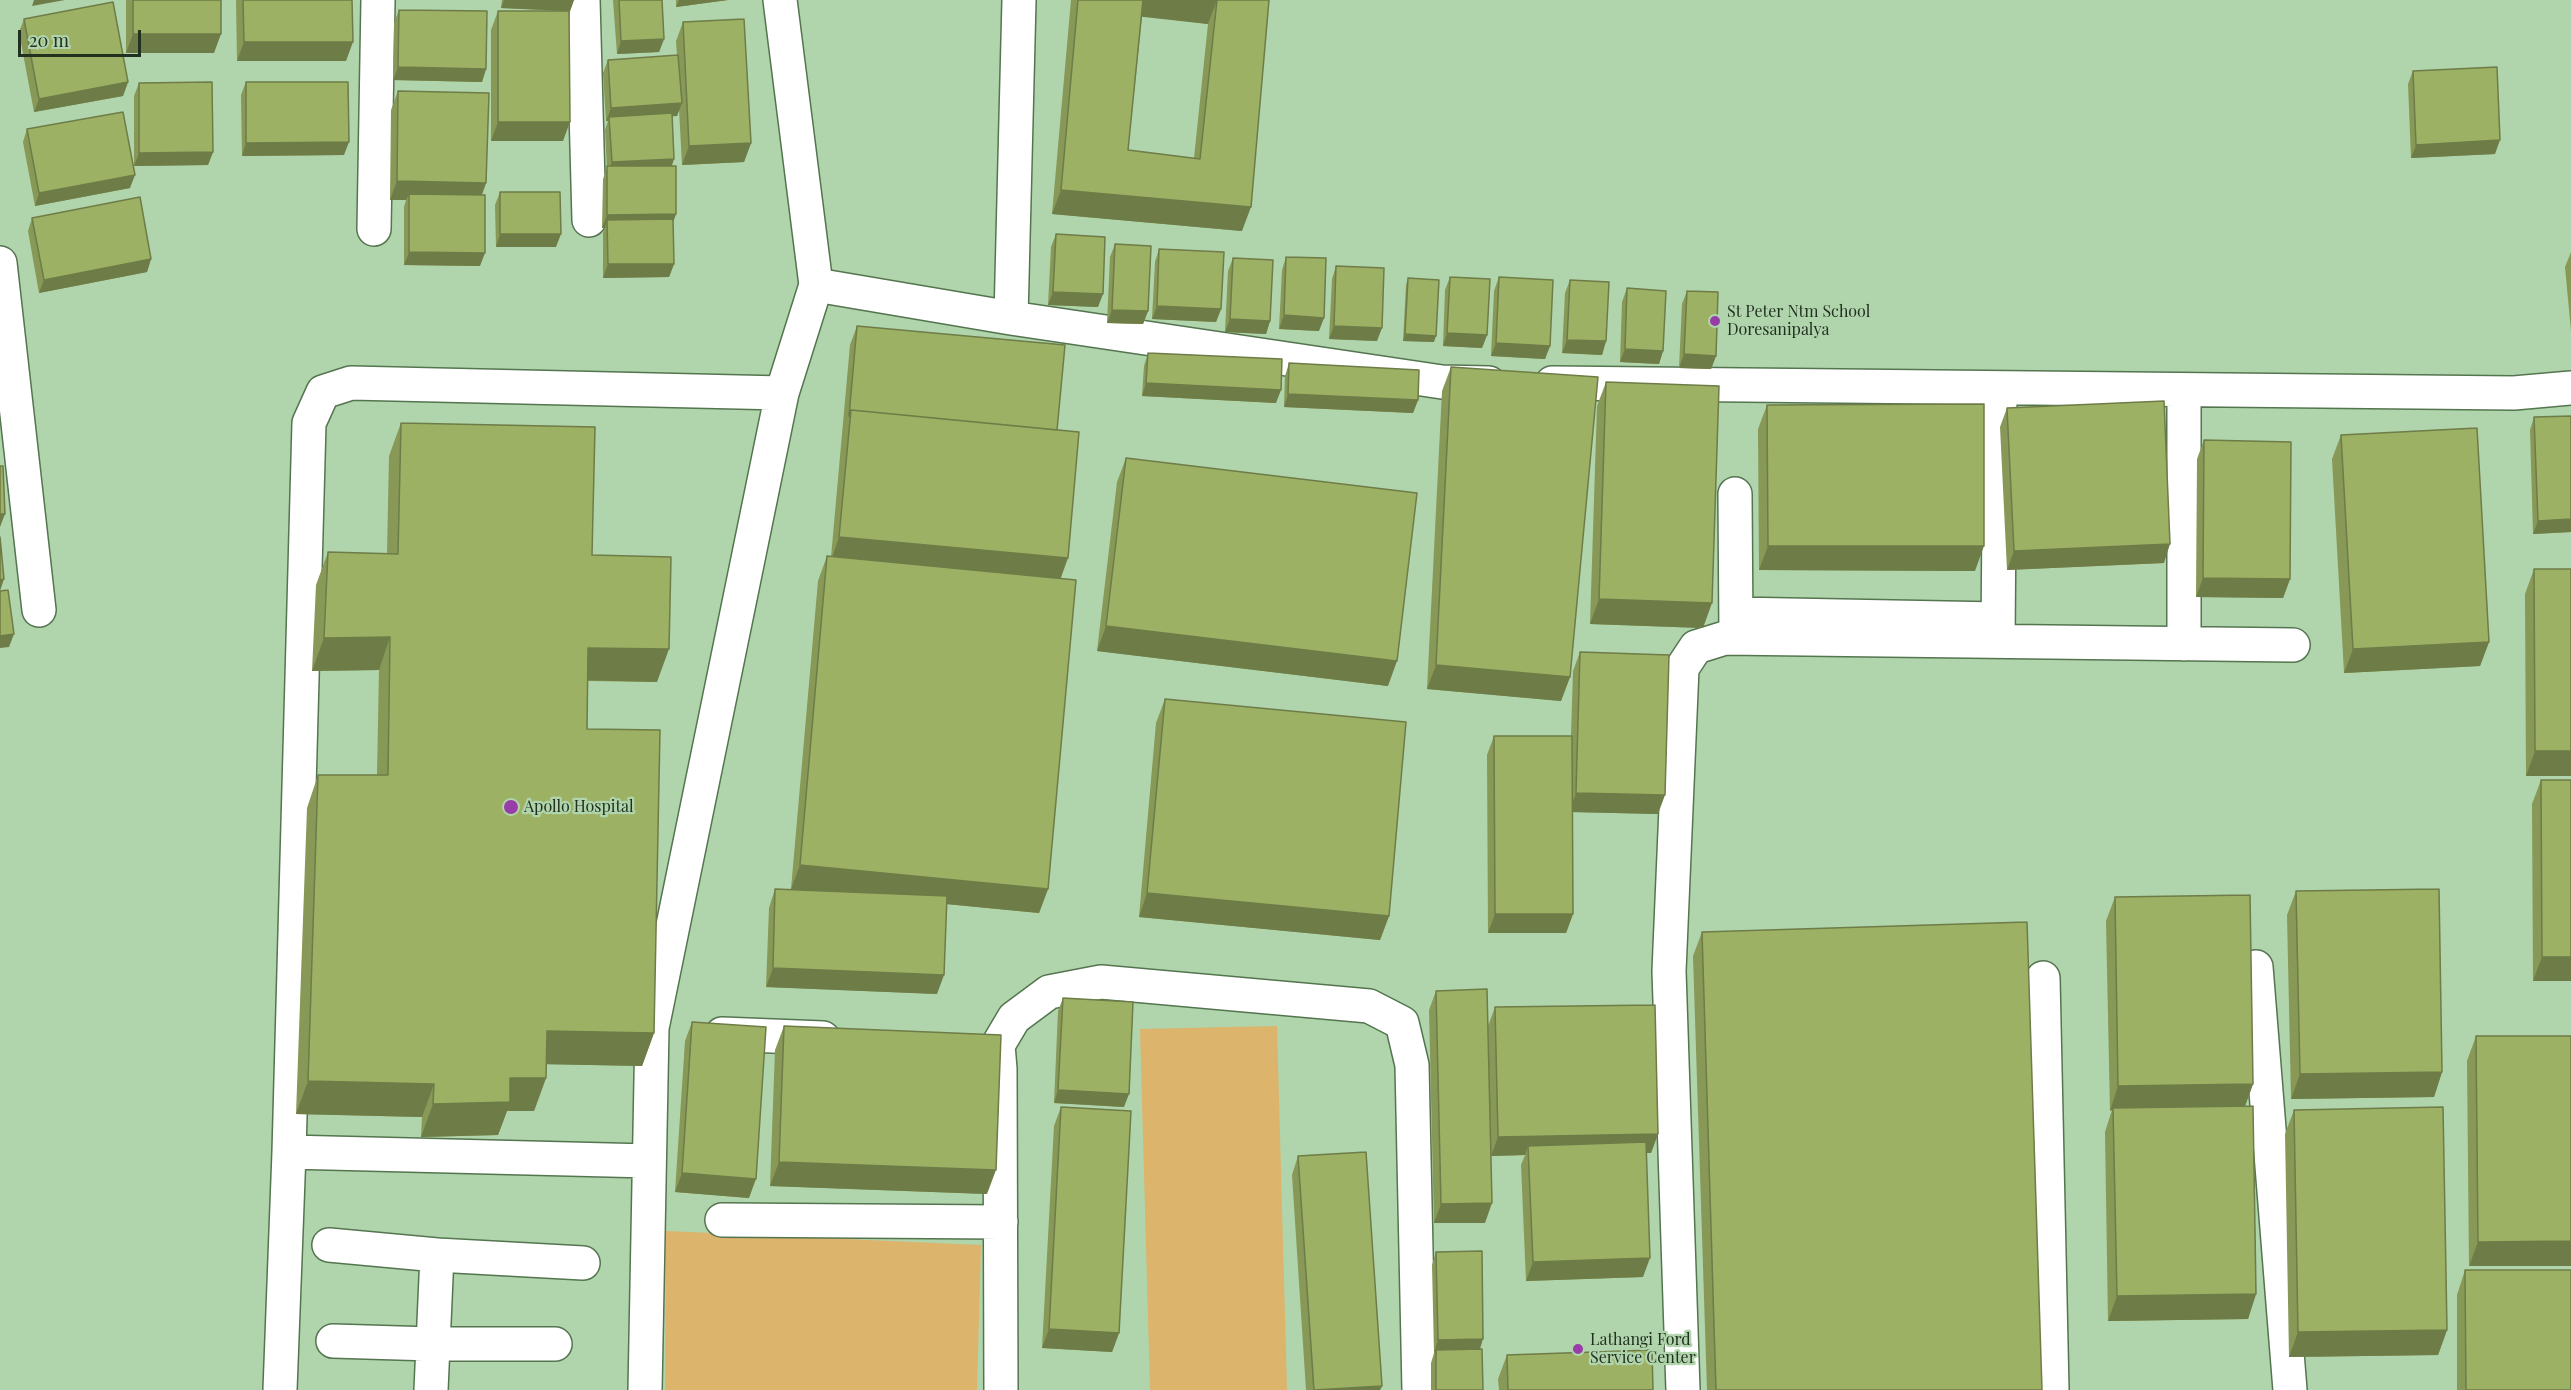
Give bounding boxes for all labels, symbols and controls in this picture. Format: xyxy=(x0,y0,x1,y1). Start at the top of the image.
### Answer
scale bar xyxy=(21,18,144,56)
text: 20 m xyxy=(29,28,69,52)
place label: St Peter Ntm School Doresanipalya xyxy=(1727,302,1870,340)
marker: St Peter Ntm School Doresanipalya xyxy=(1708,314,1722,328)
place label: Apollo Hospital xyxy=(524,797,634,817)
marker: Apollo Hospital xyxy=(502,798,520,816)
place label: Lathangi Ford Service Center xyxy=(1590,1330,1696,1368)
marker: Lathangi Ford Service Center xyxy=(1571,1342,1585,1356)

